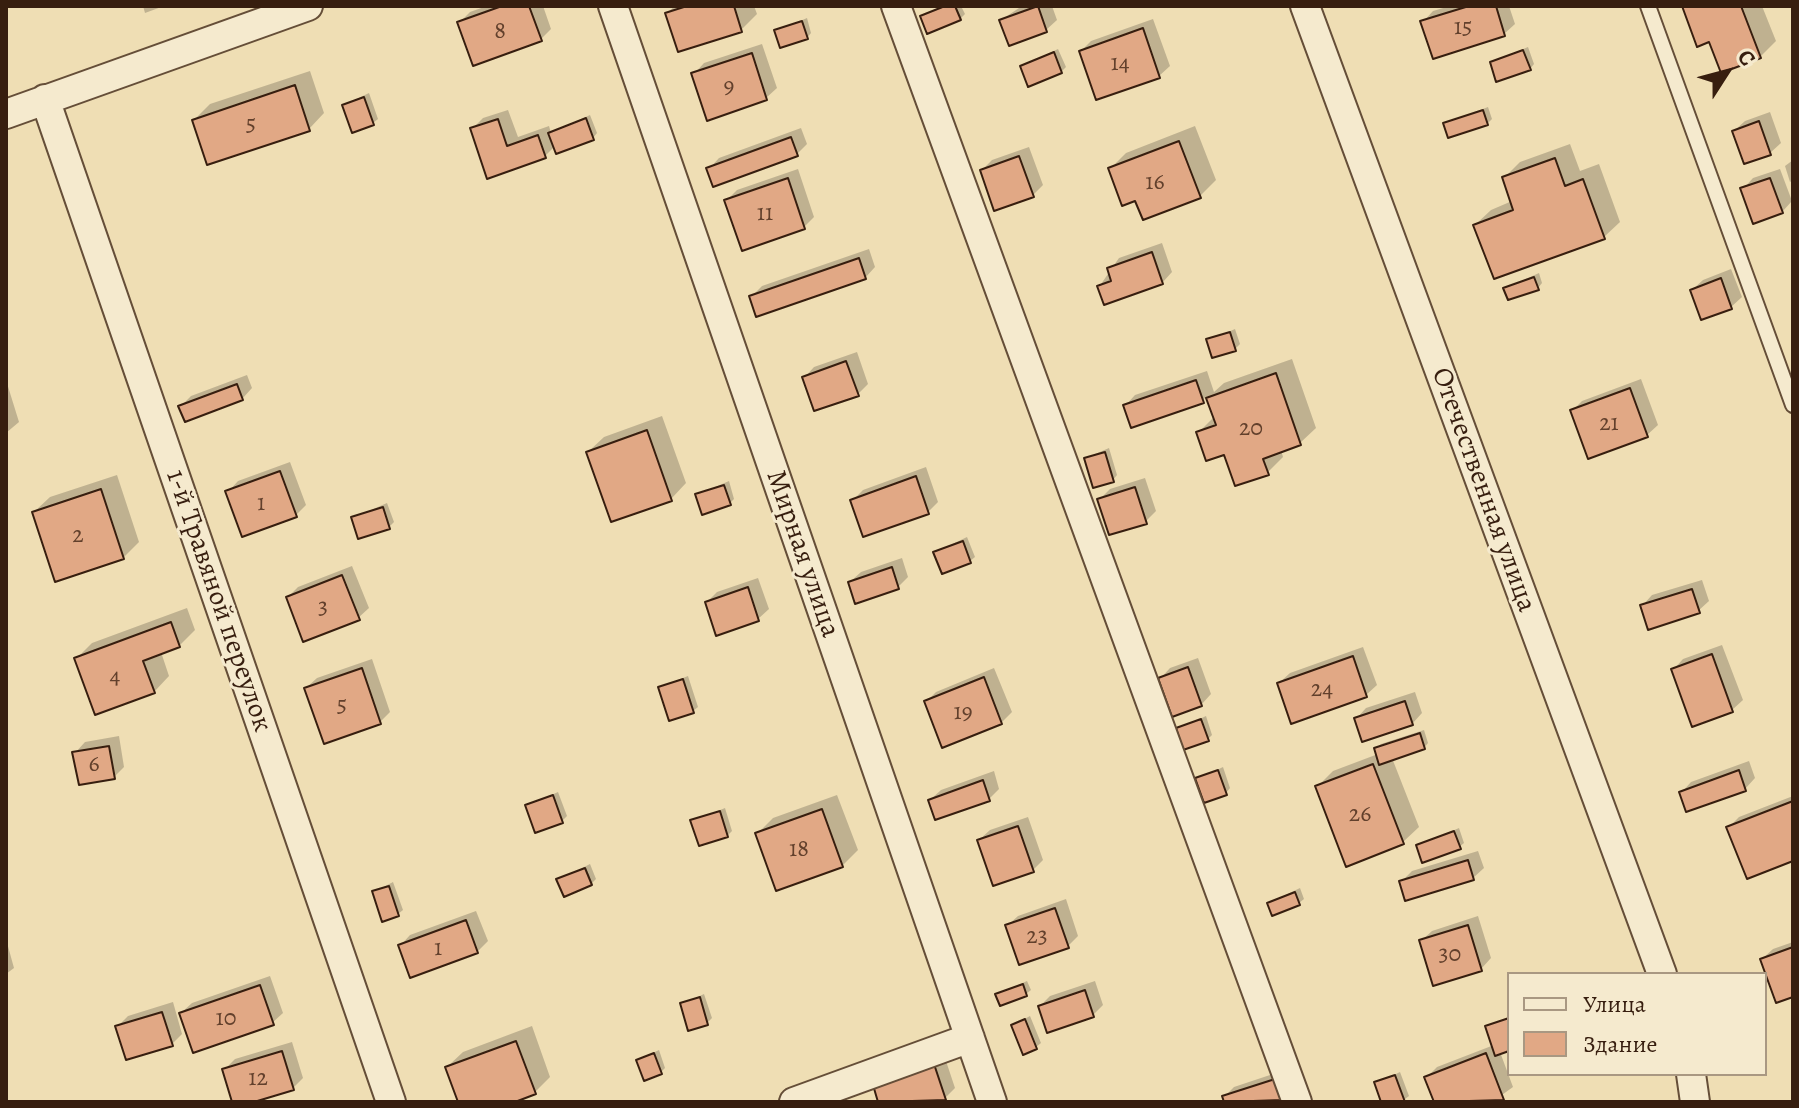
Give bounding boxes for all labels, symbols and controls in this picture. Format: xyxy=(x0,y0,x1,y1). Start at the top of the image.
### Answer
house number: 15 xyxy=(1454,14,1472,42)
house number: 8 xyxy=(494,18,506,46)
north arrow xyxy=(1687,32,1767,112)
text: С xyxy=(1730,44,1763,72)
house number: 14 xyxy=(1110,50,1130,78)
house number: 9 xyxy=(724,73,734,101)
house number: 5 xyxy=(246,111,256,139)
house number: 16 xyxy=(1145,169,1165,197)
house number: 11 xyxy=(757,200,773,228)
street label: Отечественная улица xyxy=(1423,363,1543,617)
house number: 21 xyxy=(1599,410,1619,438)
house number: 20 xyxy=(1239,415,1263,443)
street label: 1-й Травяной переулок xyxy=(157,466,279,736)
street label: Мирная улица xyxy=(758,466,846,642)
house number: 1 xyxy=(257,490,265,518)
house number: 2 xyxy=(72,522,84,550)
house number: 3 xyxy=(318,594,328,622)
house number: 4 xyxy=(110,663,120,691)
house number: 24 xyxy=(1311,676,1333,704)
house number: 5 xyxy=(337,692,347,720)
house number: 19 xyxy=(953,699,973,727)
house number: 6 xyxy=(88,751,100,779)
house number: 26 xyxy=(1349,801,1371,829)
house number: 18 xyxy=(789,836,809,864)
house number: 23 xyxy=(1026,923,1048,951)
house number: 1 xyxy=(434,935,442,963)
house number: 30 xyxy=(1439,941,1461,969)
legend xyxy=(1507,972,1767,1076)
text: Улица xyxy=(1583,988,1646,1020)
house number: 10 xyxy=(216,1005,236,1033)
text: Здание xyxy=(1583,1028,1658,1060)
house number: 12 xyxy=(248,1065,268,1093)

